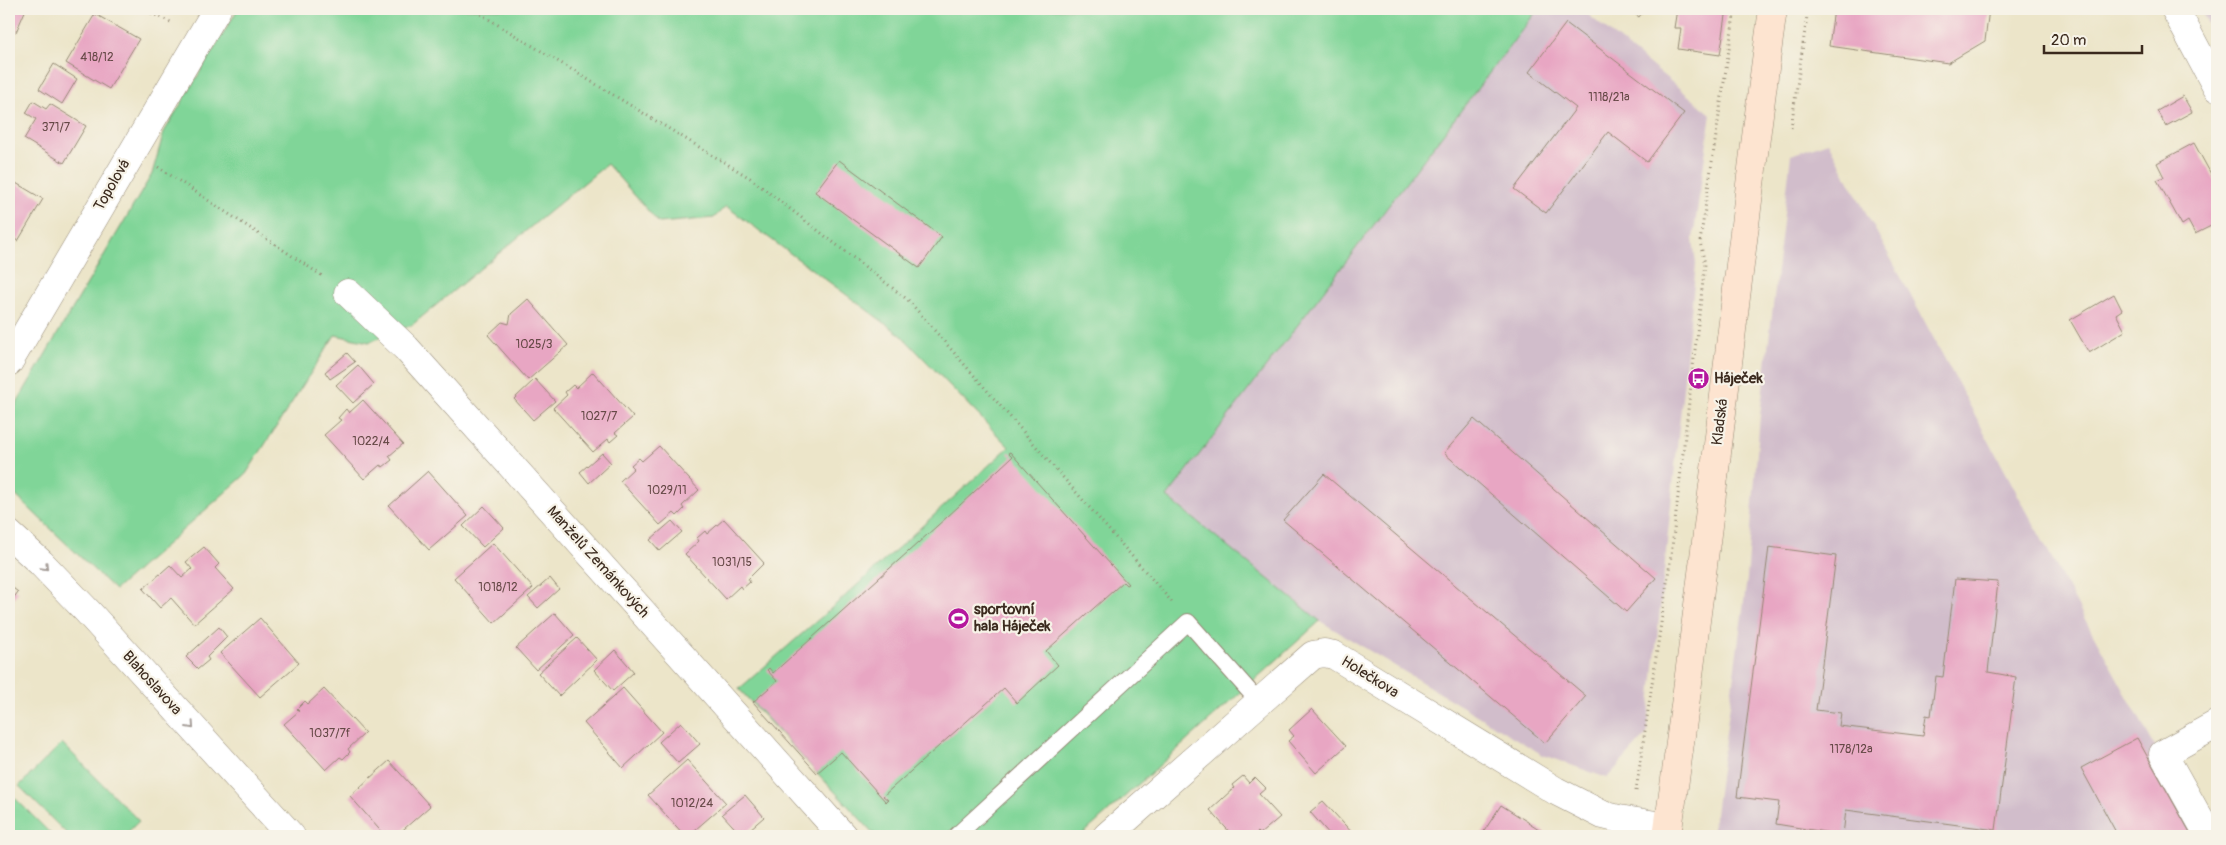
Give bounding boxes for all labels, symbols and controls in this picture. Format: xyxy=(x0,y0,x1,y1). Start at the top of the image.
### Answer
scale bar xyxy=(2044,22,2141,54)
text: 20 m xyxy=(2051,31,2086,50)
house number: 418/12 xyxy=(80,50,114,65)
house number: 1118/21a xyxy=(1588,90,1630,105)
house number: 371/7 xyxy=(42,120,71,135)
street label: Topolová xyxy=(90,156,134,214)
house number: 1025/3 xyxy=(515,337,553,352)
bus stop icon: Háječek xyxy=(1686,366,1710,390)
place label: Háječek xyxy=(1714,369,1764,388)
street label: Kladská xyxy=(1708,398,1732,446)
house number: 1027/7 xyxy=(581,409,618,424)
house number: 1022/4 xyxy=(352,434,390,449)
house number: 1029/11 xyxy=(647,483,687,498)
street label: Manželů Zemánkových xyxy=(543,502,653,622)
house number: 1031/15 xyxy=(712,555,752,570)
one-way arrow xyxy=(39,562,48,571)
house number: 1018/12 xyxy=(478,580,518,595)
place label: sportovní hala Háječek xyxy=(974,600,1051,636)
sports icon: sportovní hala Háječek xyxy=(946,606,970,630)
street label: Blahoslavova xyxy=(118,647,186,719)
street label: Holečkova xyxy=(1338,652,1402,702)
one-way arrow xyxy=(185,721,194,730)
house number: 1037/7f xyxy=(309,726,351,741)
house number: 1178/12a xyxy=(1829,742,1873,757)
house number: 1012/24 xyxy=(671,796,713,811)

